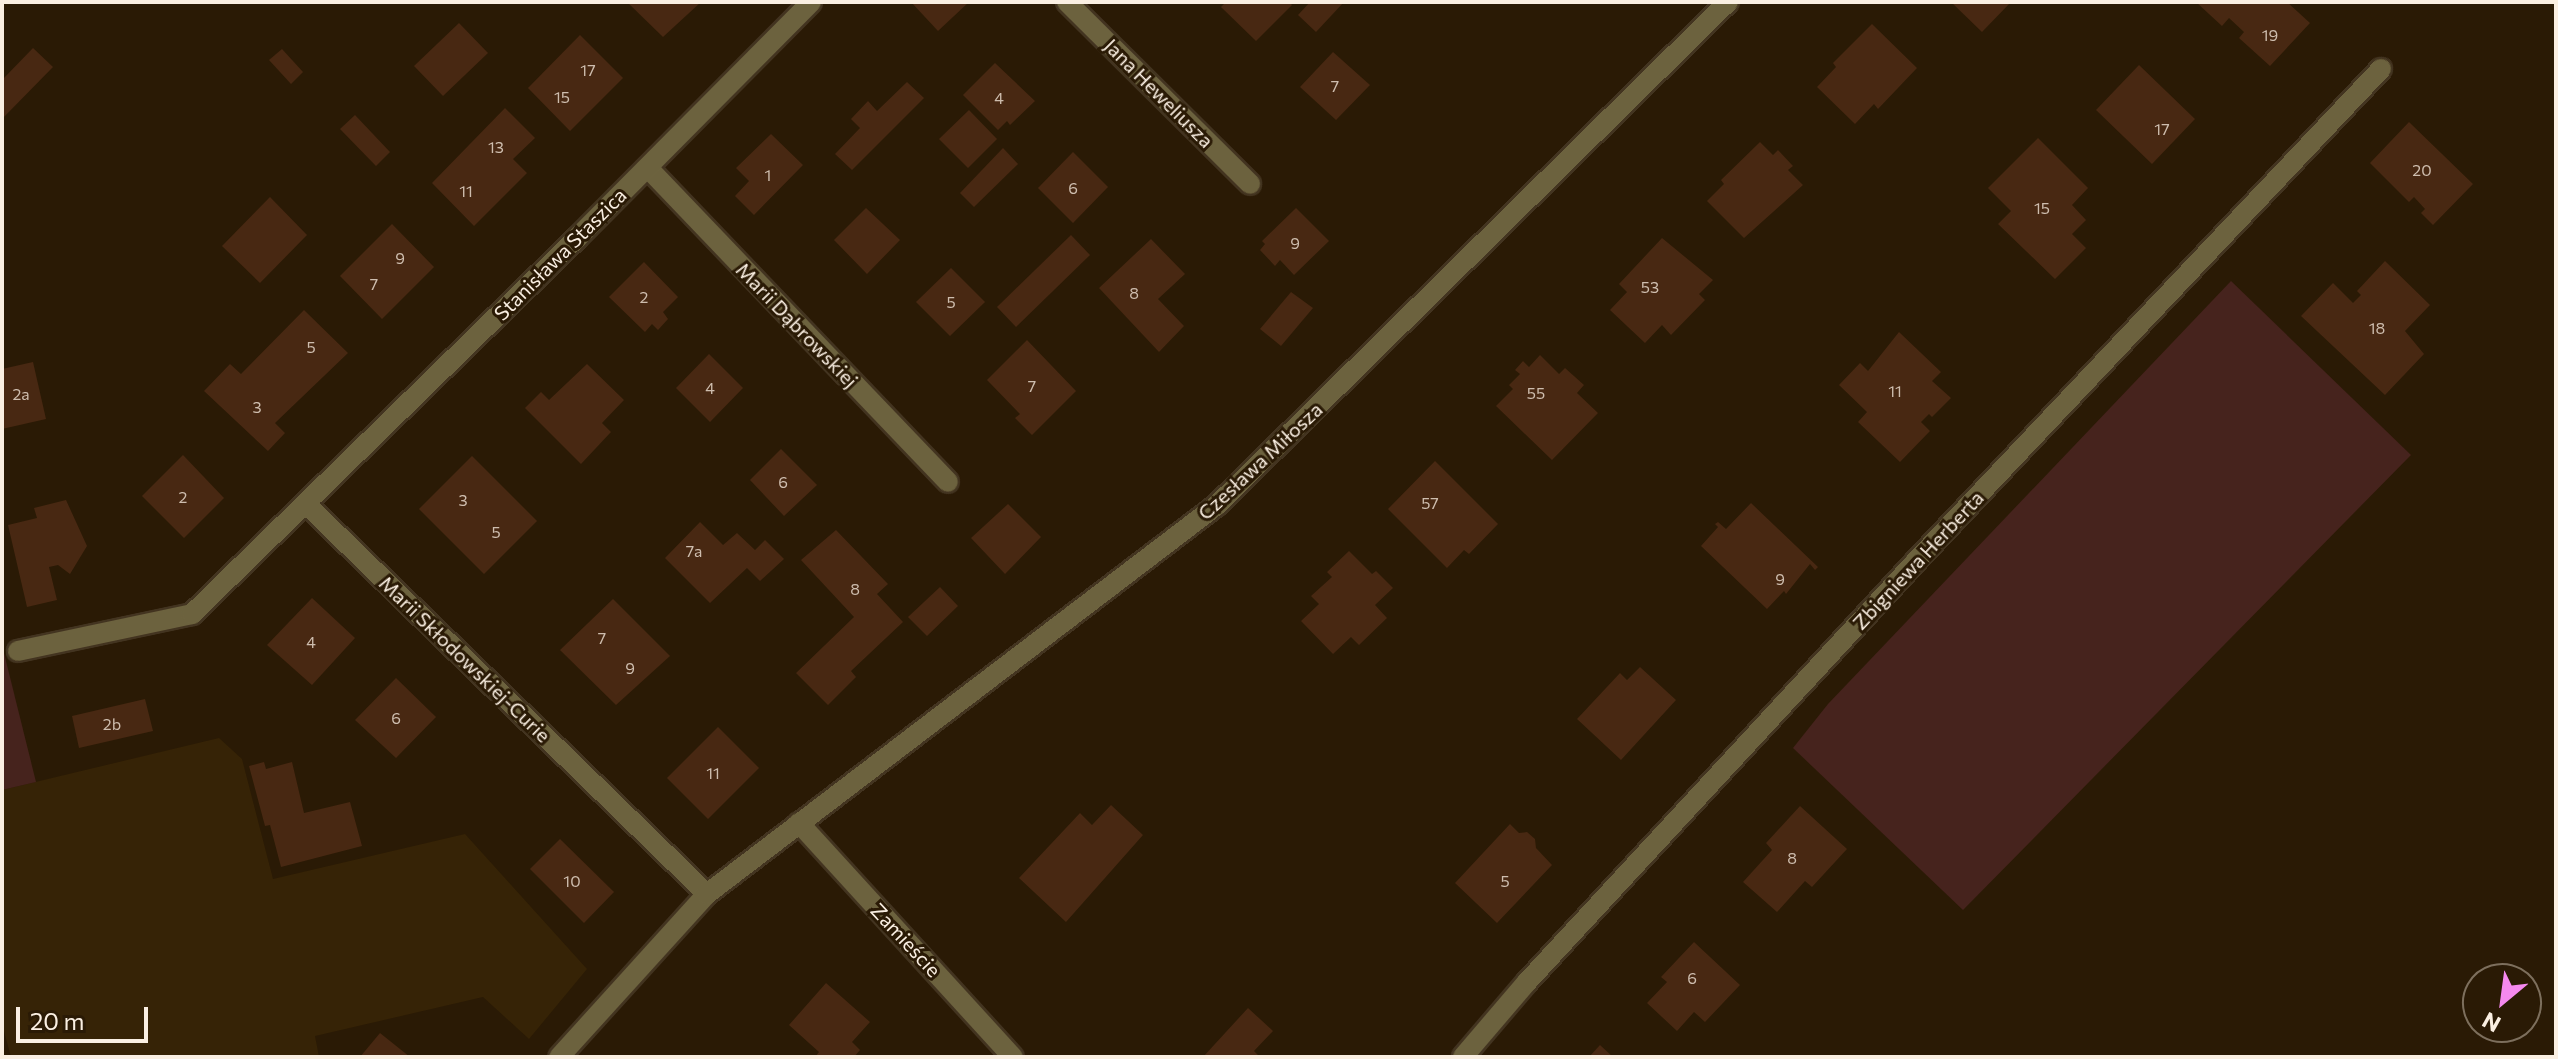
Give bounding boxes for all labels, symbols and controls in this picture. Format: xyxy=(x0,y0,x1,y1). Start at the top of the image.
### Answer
house number: 19 xyxy=(2262,25,2278,45)
street label: Jana Heweliusza xyxy=(1099,33,1219,153)
house number: 17 xyxy=(580,60,596,80)
house number: 7 xyxy=(1331,76,1339,96)
house number: 15 xyxy=(554,87,570,107)
house number: 4 xyxy=(994,88,1004,108)
house number: 17 xyxy=(2154,119,2170,139)
house number: 13 xyxy=(488,137,504,157)
house number: 20 xyxy=(2412,160,2432,180)
house number: 1 xyxy=(765,165,771,185)
house number: 6 xyxy=(1068,178,1078,198)
house number: 11 xyxy=(459,181,473,201)
street label: Stanisława Staszica xyxy=(489,183,631,325)
house number: 15 xyxy=(2034,198,2050,218)
house number: 9 xyxy=(1290,233,1300,253)
house number: 9 xyxy=(395,248,405,268)
street label: Marii Dąbrowskiej xyxy=(731,258,863,392)
house number: 7 xyxy=(370,274,378,294)
house number: 53 xyxy=(1641,277,1659,297)
house number: 8 xyxy=(1129,283,1139,303)
house number: 2 xyxy=(640,287,648,307)
house number: 5 xyxy=(946,292,956,312)
house number: 18 xyxy=(2369,318,2385,338)
house number: 5 xyxy=(306,337,316,357)
house number: 7 xyxy=(1028,376,1036,396)
house number: 4 xyxy=(705,378,715,398)
house number: 11 xyxy=(1888,381,1902,401)
house number: 55 xyxy=(1527,383,1545,403)
house number: 2a xyxy=(12,384,30,404)
house number: 3 xyxy=(252,397,262,417)
street label: Czesława Miłosza xyxy=(1193,397,1327,525)
house number: 6 xyxy=(778,472,788,492)
street label: Zbigniewa Herberta xyxy=(1848,486,1988,634)
house number: 2 xyxy=(179,487,187,507)
house number: 3 xyxy=(458,490,468,510)
house number: 57 xyxy=(1421,493,1439,513)
house number: 5 xyxy=(491,522,501,542)
house number: 7a xyxy=(686,541,702,561)
house number: 9 xyxy=(1775,569,1785,589)
street label: Marii Skłodowskiej-Curie xyxy=(374,571,556,747)
house number: 8 xyxy=(850,579,860,599)
house number: 7 xyxy=(598,628,606,648)
house number: 4 xyxy=(306,632,316,652)
house number: 9 xyxy=(625,658,635,678)
house number: 6 xyxy=(391,708,401,728)
house number: 2b xyxy=(103,714,121,734)
house number: 11 xyxy=(706,763,720,783)
house number: 8 xyxy=(1787,848,1797,868)
house number: 10 xyxy=(563,871,581,891)
house number: 5 xyxy=(1500,871,1510,891)
street label: Zamieście xyxy=(866,898,946,982)
north arrow xyxy=(2462,963,2542,1043)
house number: 6 xyxy=(1687,968,1697,988)
scale bar xyxy=(20,991,152,1041)
text: 20 m xyxy=(30,1006,84,1035)
text: N xyxy=(2477,1007,2505,1038)

